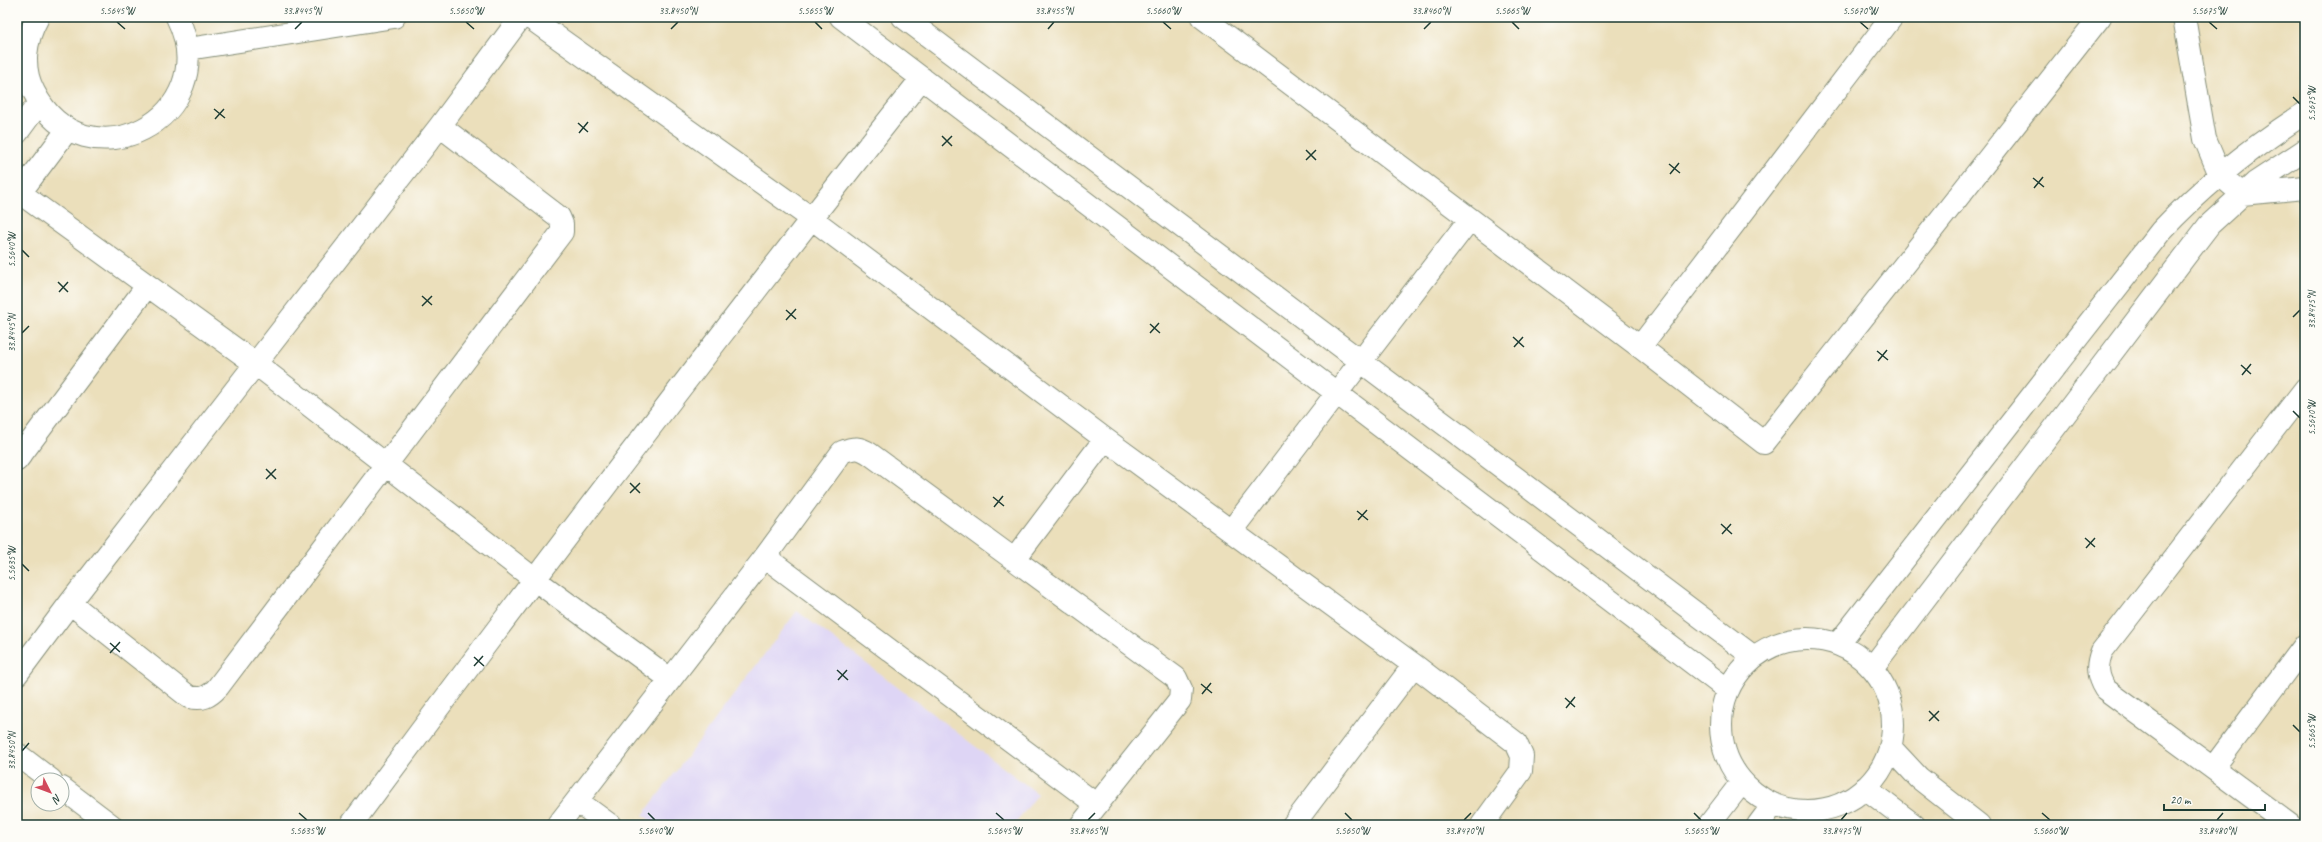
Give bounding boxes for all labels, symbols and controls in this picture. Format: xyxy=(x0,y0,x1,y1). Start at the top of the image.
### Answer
text: 5.5645°W xyxy=(100,4,136,17)
text: 33.8445°N xyxy=(283,4,323,17)
text: 5.5650°W xyxy=(449,4,485,17)
text: 33.8450°N xyxy=(659,4,699,17)
text: 5.5655°W xyxy=(798,4,834,17)
text: 33.8455°N xyxy=(1035,4,1075,17)
text: 5.5660°W xyxy=(1146,4,1182,17)
text: 33.8460°N xyxy=(1412,4,1452,17)
text: 5.5665°W xyxy=(1495,4,1531,17)
text: 5.5670°W xyxy=(1843,4,1879,17)
text: 5.5675°W xyxy=(2192,4,2228,17)
text: 5.5675°W xyxy=(2305,85,2318,121)
text: 5.5640°W xyxy=(5,231,18,267)
text: 33.8475°N xyxy=(2305,289,2318,329)
text: 33.8445°N xyxy=(5,312,18,352)
text: 5.5670°W xyxy=(2305,399,2318,435)
text: 5.5635°W xyxy=(5,545,18,581)
text: 5.5665°W xyxy=(2305,713,2318,749)
text: 33.8450°N xyxy=(5,730,18,770)
north arrow xyxy=(30,772,70,812)
scale bar xyxy=(2164,786,2265,812)
text: N xyxy=(48,791,65,808)
text: 20 m xyxy=(2170,792,2192,808)
text: 5.5635°W xyxy=(290,824,326,837)
text: 5.5640°W xyxy=(638,824,674,837)
text: 5.5645°W xyxy=(987,824,1023,837)
text: 33.8465°N xyxy=(1069,824,1109,837)
text: 5.5650°W xyxy=(1335,824,1371,837)
text: 33.8470°N xyxy=(1445,824,1485,837)
text: 5.5655°W xyxy=(1684,824,1720,837)
text: 33.8475°N xyxy=(1822,824,1862,837)
text: 5.5660°W xyxy=(2033,824,2069,837)
text: 33.8480°N xyxy=(2198,824,2238,837)

